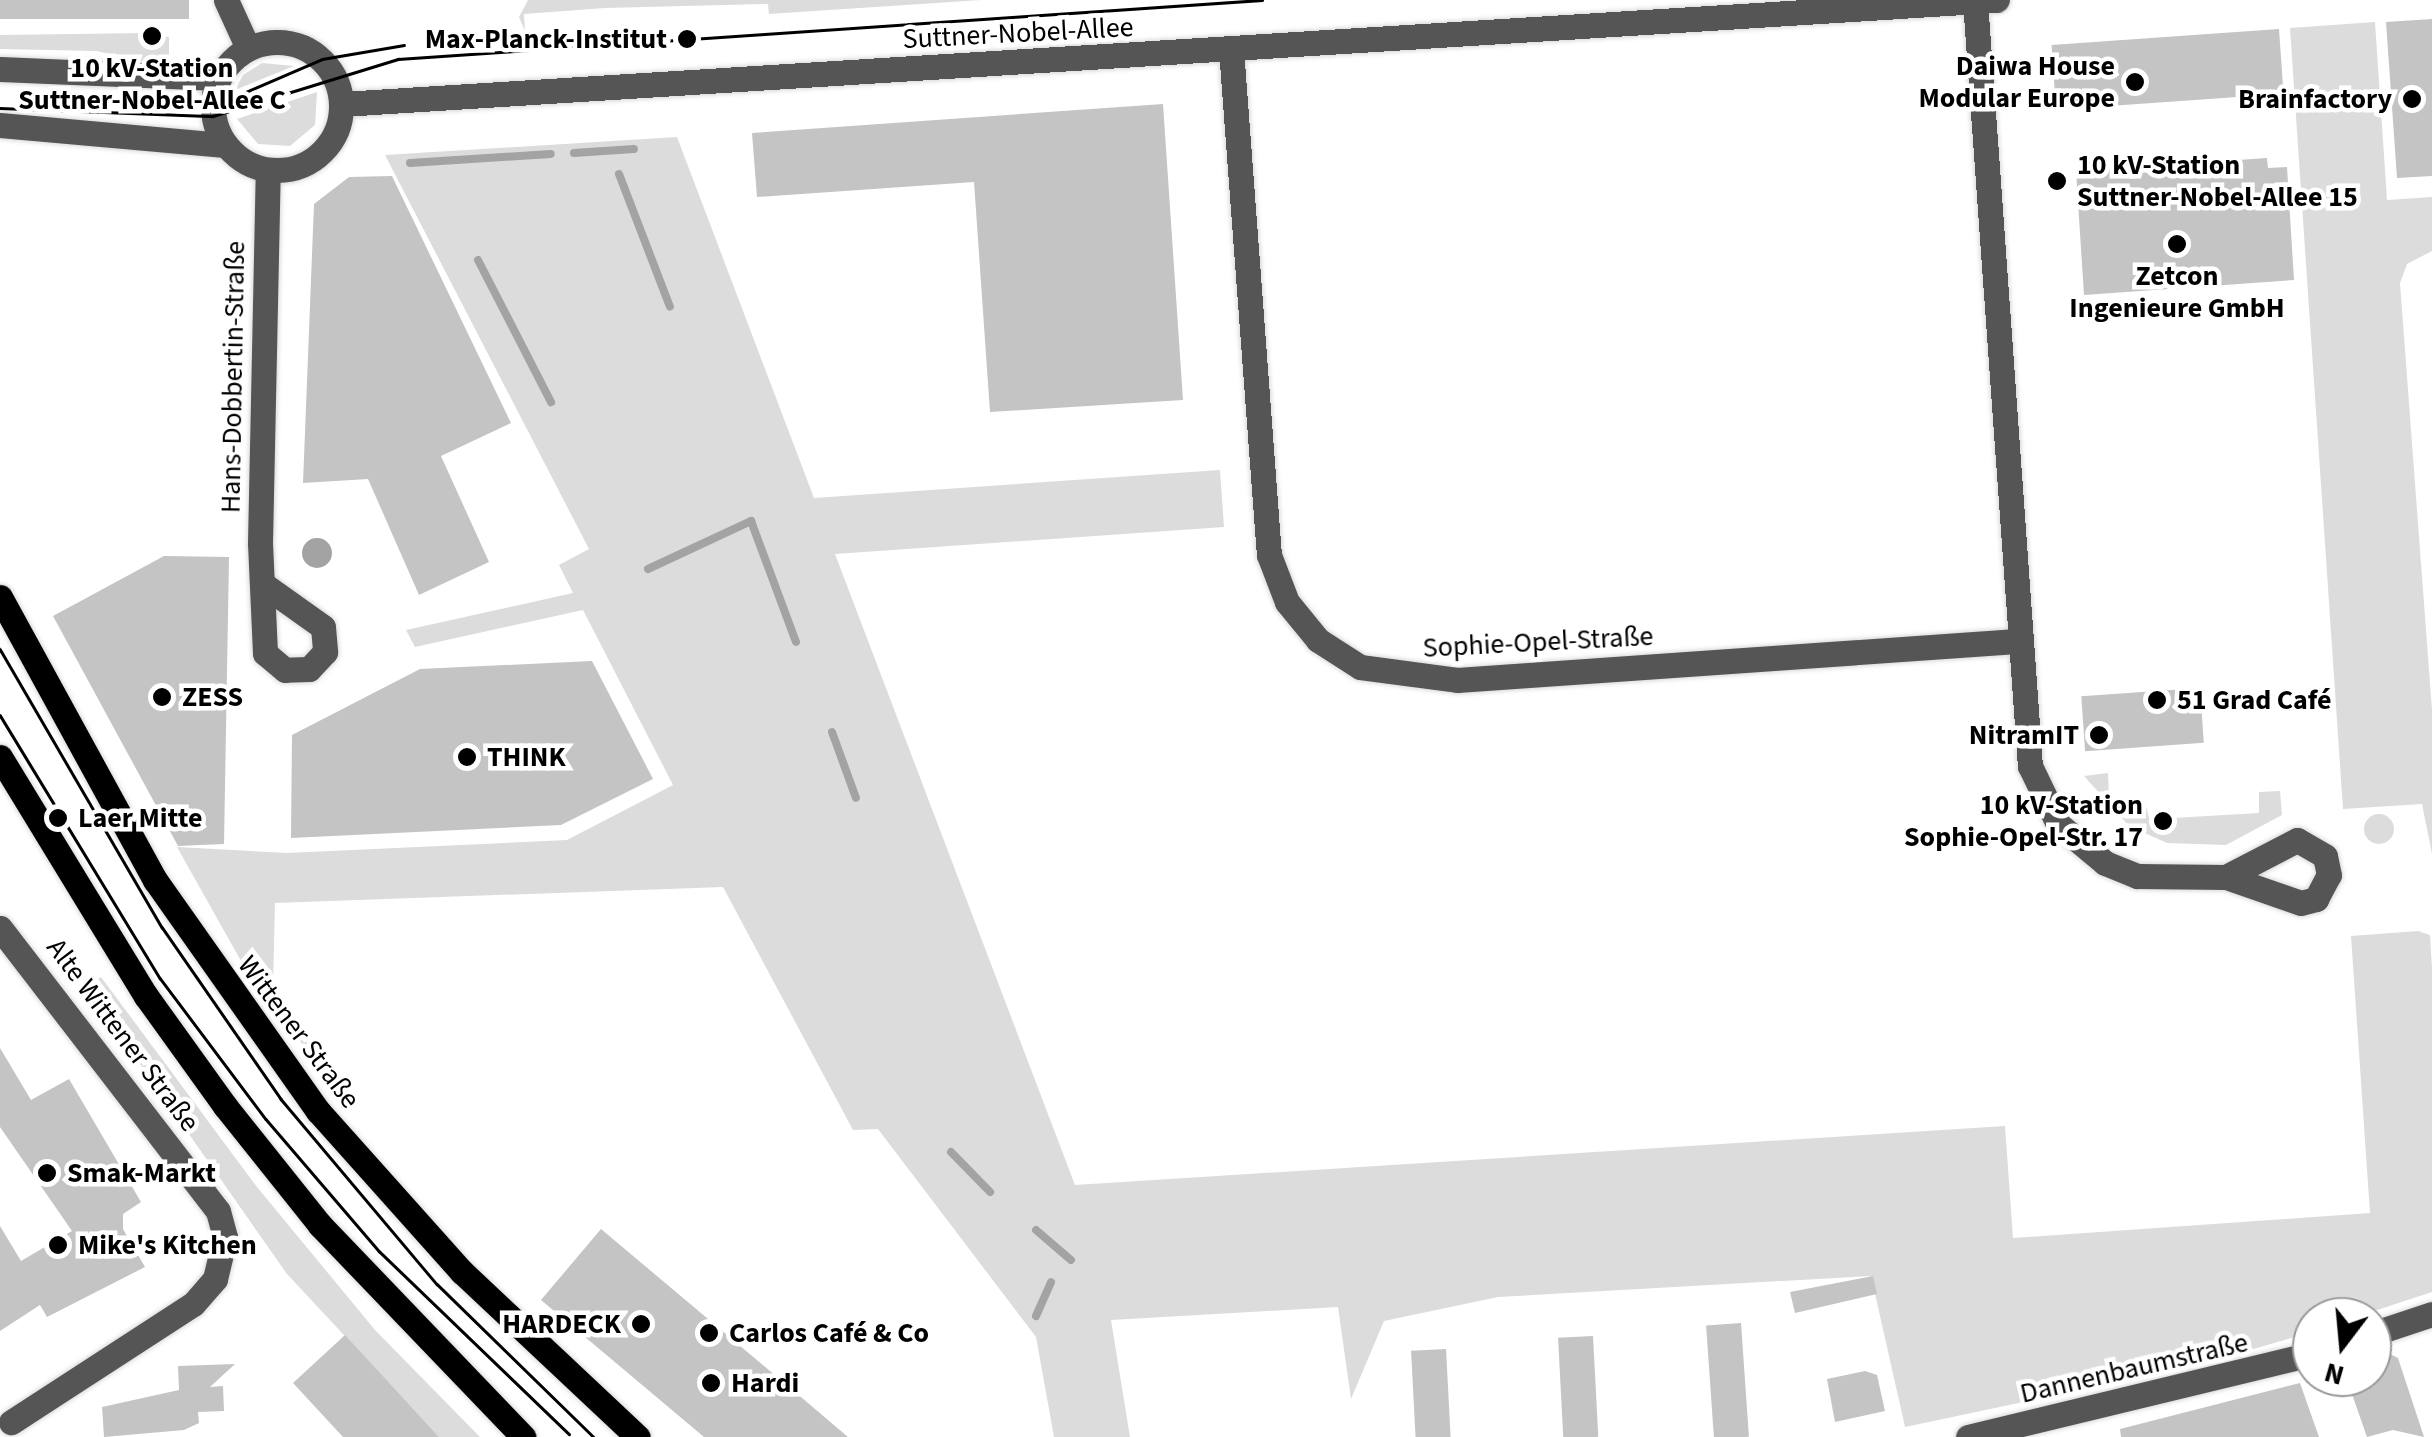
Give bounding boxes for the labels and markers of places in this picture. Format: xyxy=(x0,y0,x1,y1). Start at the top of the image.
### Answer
place label: Max-Planck-Institut xyxy=(425,22,667,56)
marker: 10 kV-Station Suttner-Nobel-Allee C xyxy=(141,25,163,47)
marker: Max-Planck-Institut xyxy=(676,28,698,50)
place label: Daiwa House Modular Europe xyxy=(1918,49,2115,115)
place label: 10 kV-Station Suttner-Nobel-Allee C xyxy=(18,51,286,117)
marker: Daiwa House Modular Europe xyxy=(2124,71,2146,93)
place label: Brainfactory xyxy=(2238,82,2392,116)
marker: Brainfactory xyxy=(2401,88,2423,110)
place label: 10 kV-Station Suttner-Nobel-Allee 15 xyxy=(2077,148,2358,214)
marker: 10 kV-Station Suttner-Nobel-Allee 15 xyxy=(2046,170,2068,192)
marker: Zetcon Ingenieure GmbH xyxy=(2166,233,2188,255)
place label: Zetcon Ingenieure GmbH xyxy=(2069,259,2285,325)
place label: ZESS xyxy=(182,680,243,714)
place label: 51 Grad Café xyxy=(2177,683,2332,717)
marker: ZESS xyxy=(151,686,173,708)
marker: 51 Grad Café xyxy=(2146,689,2168,711)
place label: NitramIT xyxy=(1969,718,2079,752)
marker: NitramIT xyxy=(2088,724,2110,746)
place label: THINK xyxy=(487,740,566,774)
marker: THINK xyxy=(456,746,478,768)
place label: 10 kV-Station Sophie-Opel-Str. 17 xyxy=(1904,788,2143,854)
place label: Laer Mitte xyxy=(78,801,202,835)
marker: Laer Mitte xyxy=(47,807,69,829)
marker: 10 kV-Station Sophie-Opel-Str. 17 xyxy=(2152,810,2174,832)
place label: Smak-Markt xyxy=(67,1156,216,1190)
marker: Smak-Markt xyxy=(36,1162,58,1184)
place label: Mike's Kitchen xyxy=(78,1228,257,1262)
marker: Mike's Kitchen xyxy=(47,1234,69,1256)
place label: HARDECK xyxy=(502,1307,621,1341)
marker: HARDECK xyxy=(630,1313,652,1335)
place label: Carlos Café & Co xyxy=(729,1316,929,1350)
marker: Carlos Café & Co xyxy=(698,1322,720,1344)
place label: Hardi xyxy=(731,1366,799,1400)
marker: Hardi xyxy=(700,1372,722,1394)

